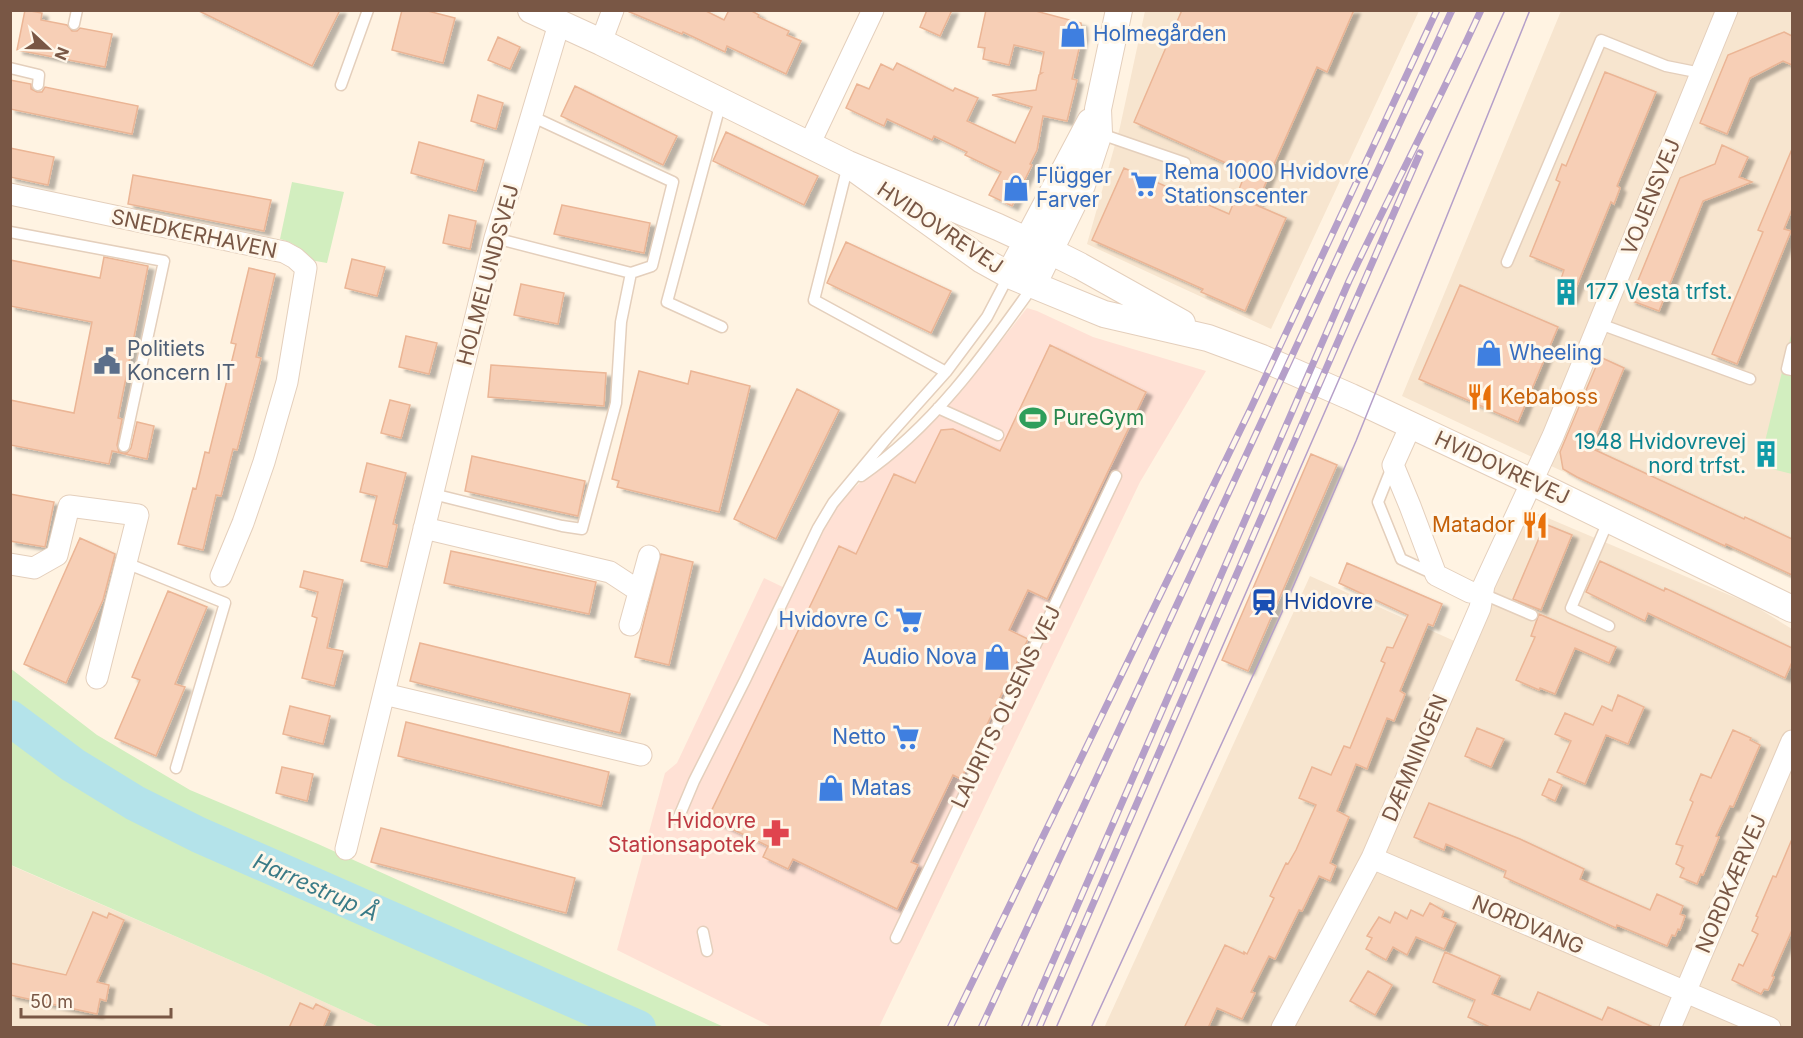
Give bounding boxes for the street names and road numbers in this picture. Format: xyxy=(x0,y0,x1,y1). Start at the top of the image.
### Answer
street label: VOJENSVEJ xyxy=(1616,135,1685,258)
street label: HVIDOVREVEJ xyxy=(873,176,1008,279)
street label: HOLMELUNDSVEJ xyxy=(451,182,524,368)
street label: SNEDKERHAVEN xyxy=(109,204,279,263)
street label: HVIDOVREVEJ xyxy=(1431,425,1574,510)
street label: LAURITS OLSENS VEJ xyxy=(946,602,1065,812)
street label: DÆMNINGEN xyxy=(1377,690,1453,825)
street label: NORDKÆRVEJ xyxy=(1690,811,1771,957)
street label: NORDVANG xyxy=(1469,890,1588,959)

